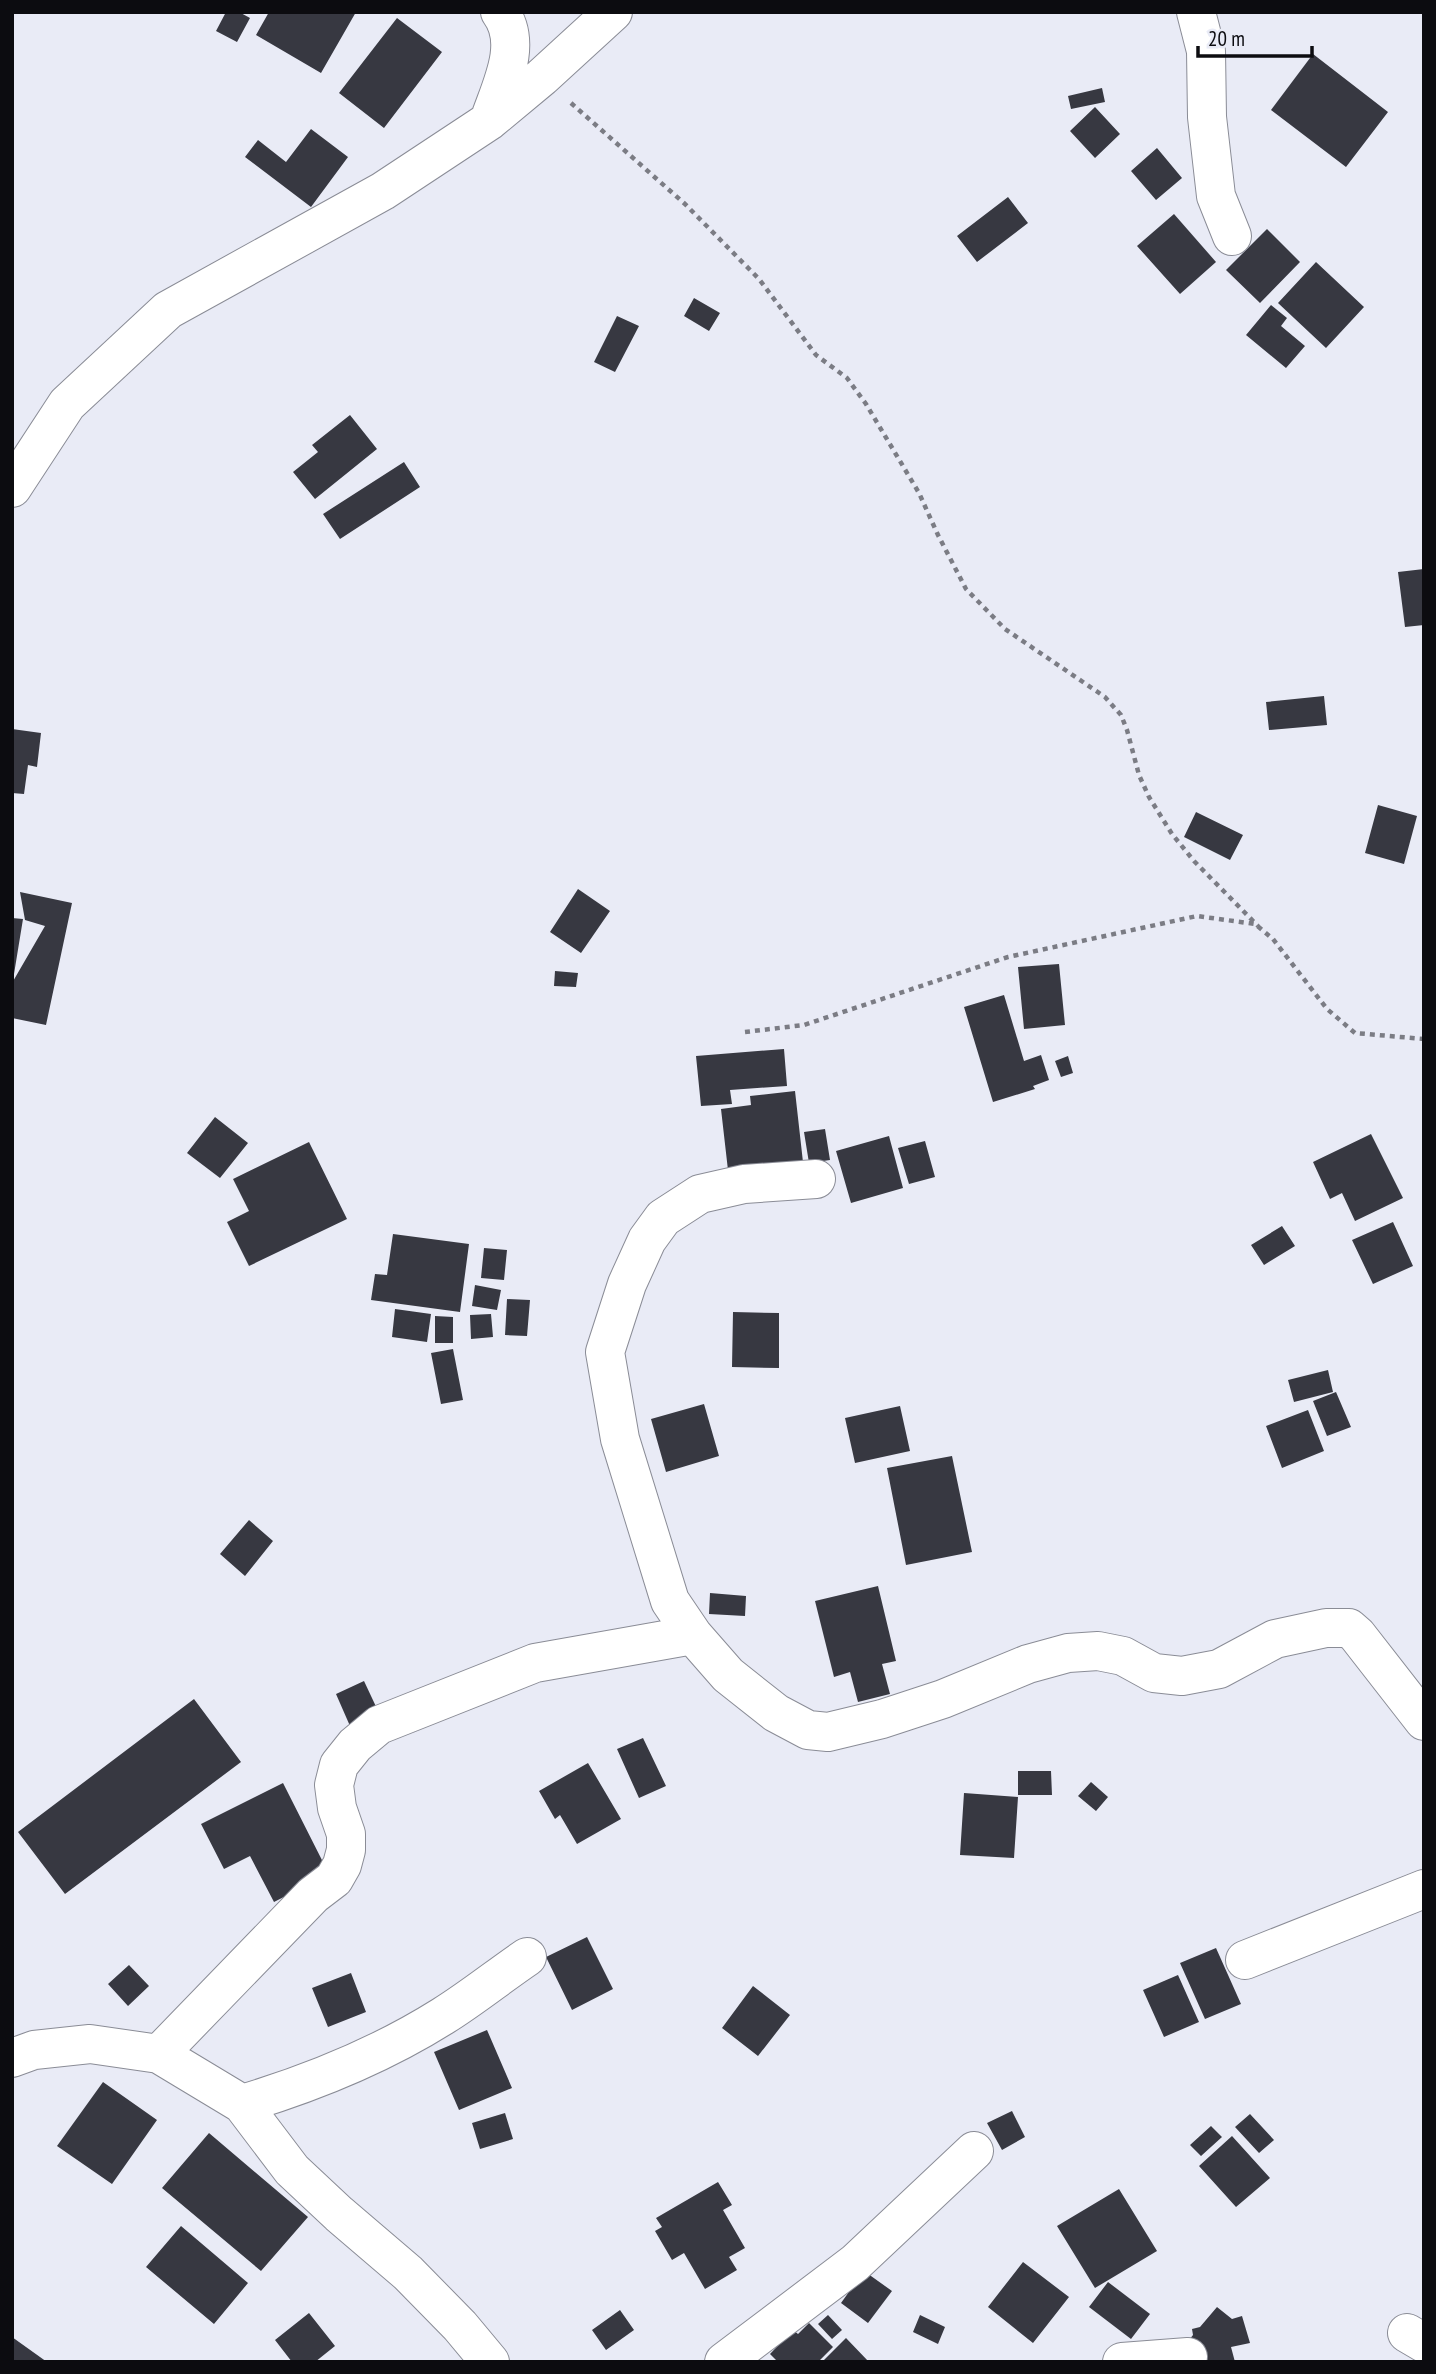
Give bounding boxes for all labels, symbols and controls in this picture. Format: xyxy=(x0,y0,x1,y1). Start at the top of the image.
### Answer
scale bar xyxy=(1198,14,1312,58)
text: 20 m xyxy=(1208,25,1245,52)

